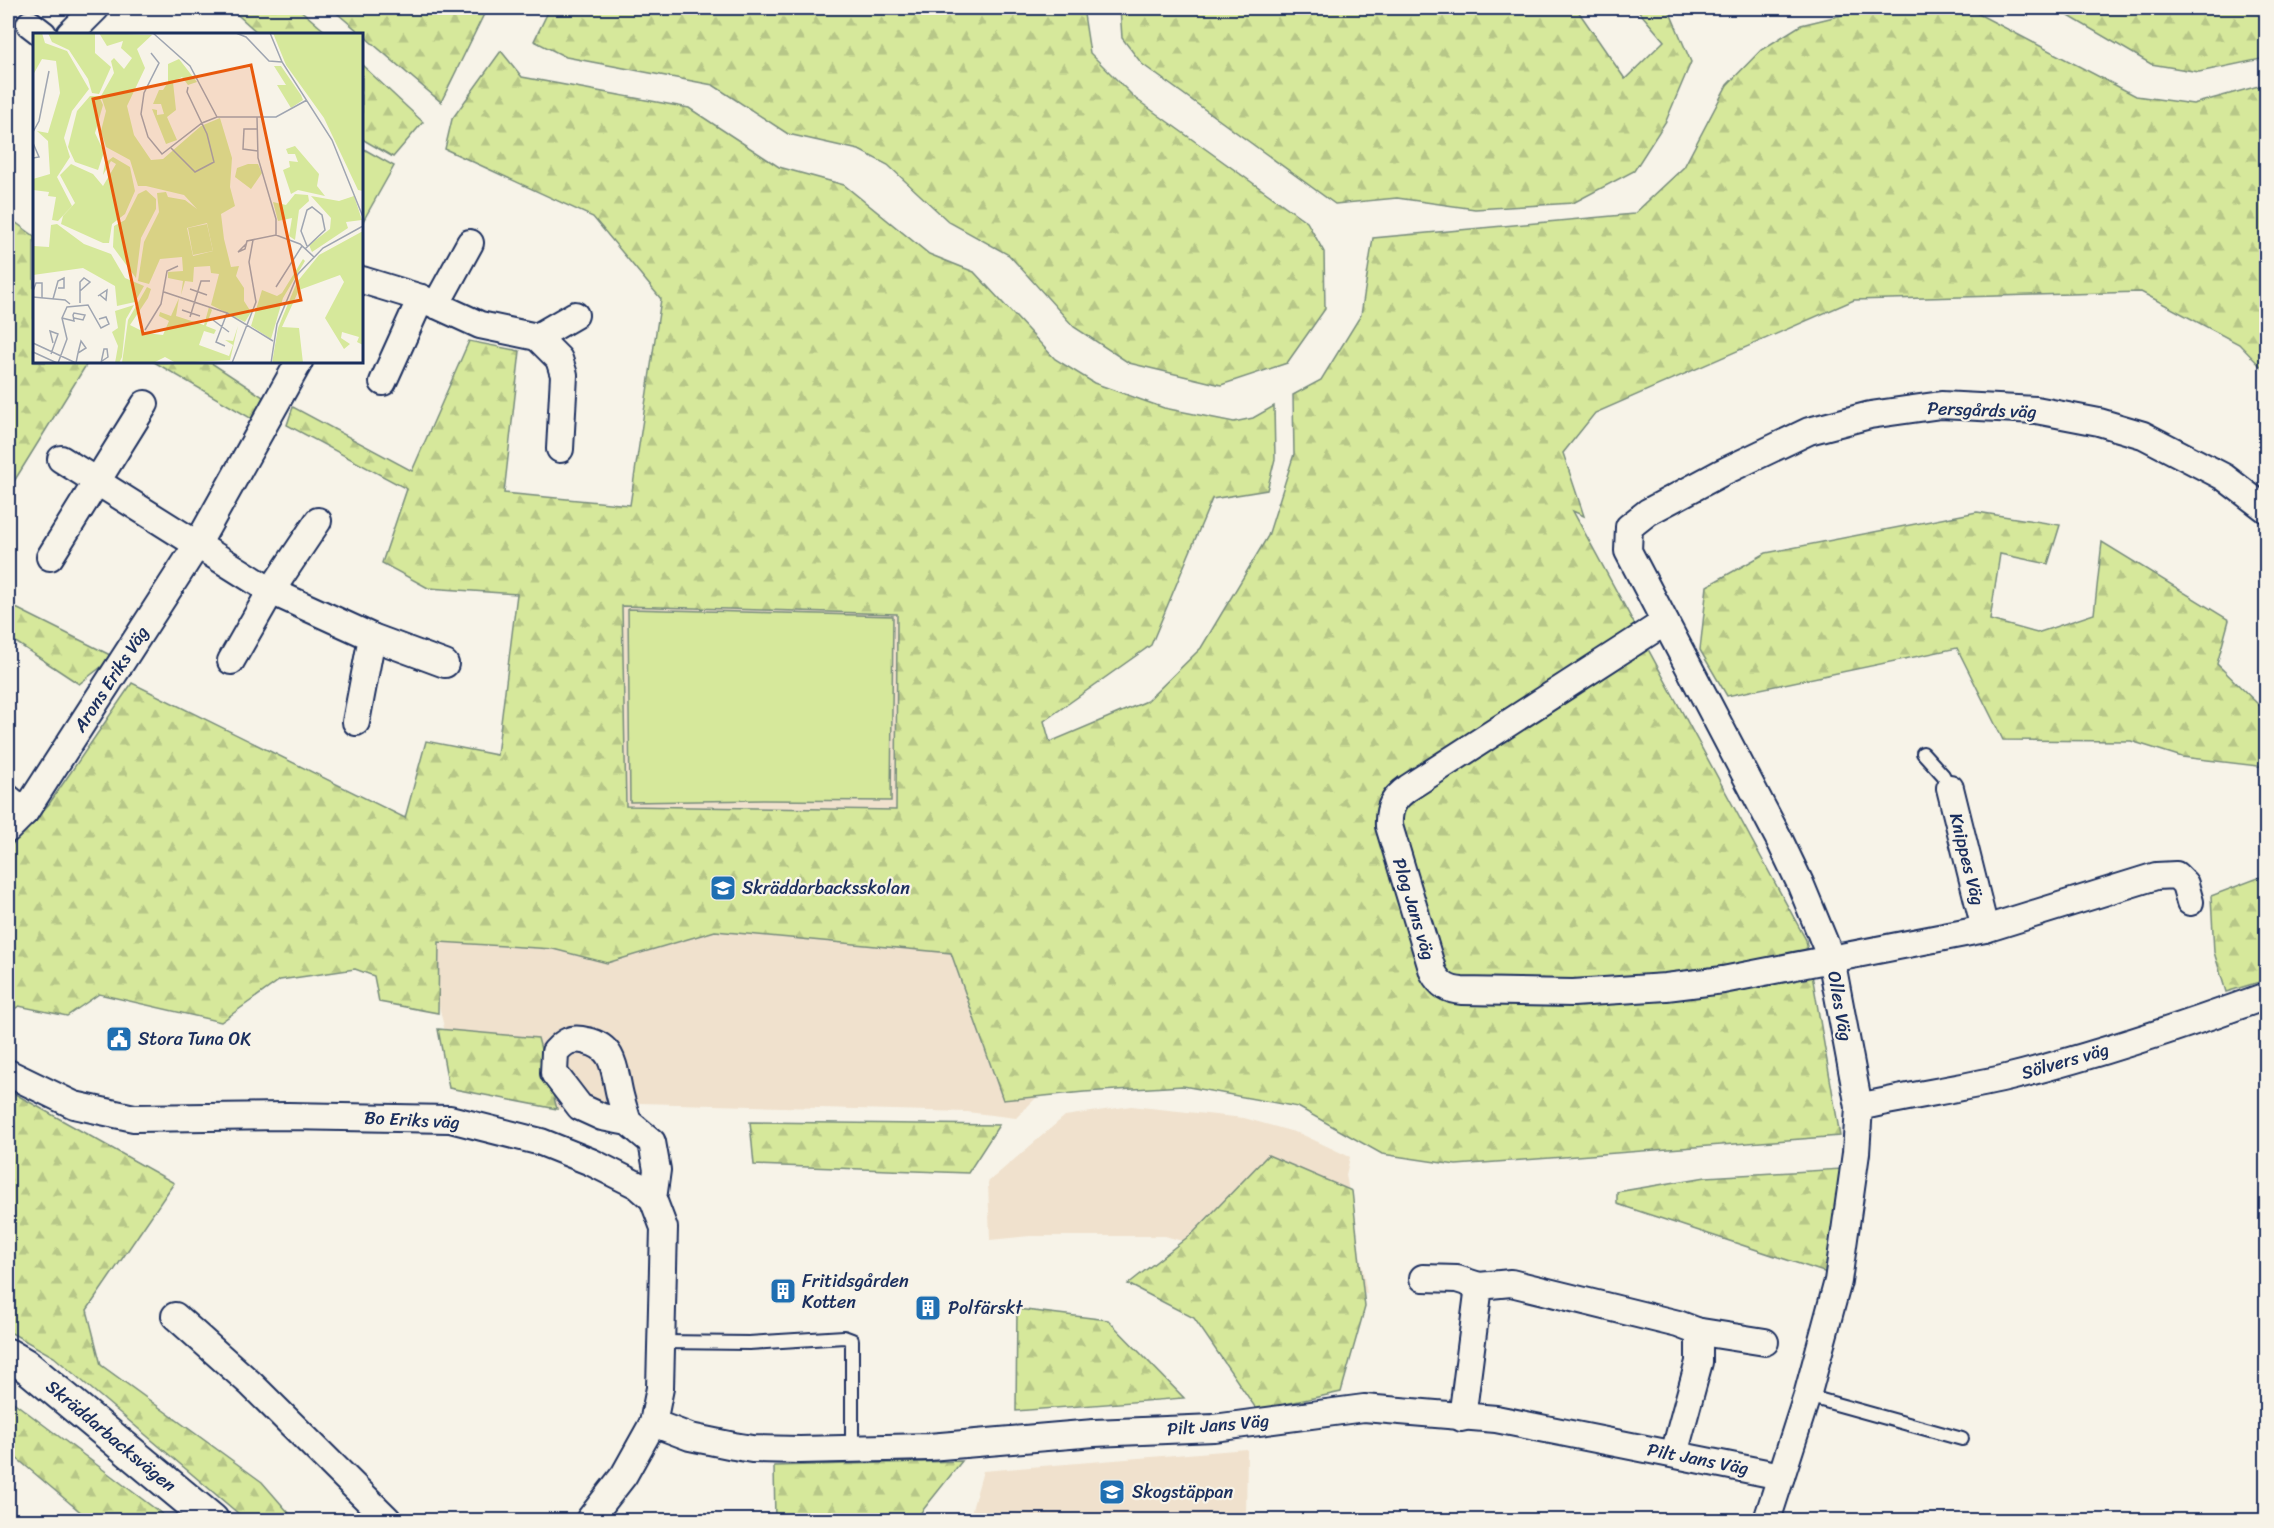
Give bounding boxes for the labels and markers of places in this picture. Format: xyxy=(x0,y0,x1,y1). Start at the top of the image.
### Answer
place label: Skräddarbacksskolan xyxy=(742,872,910,904)
school or university icon: Skräddarbacksskolan xyxy=(708,873,738,903)
place label: Stora Tuna OK xyxy=(138,1023,251,1055)
public building icon: Stora Tuna OK xyxy=(104,1024,134,1054)
place label: Fritidsgården Kotten xyxy=(802,1265,909,1318)
building icon: Fritidsgården Kotten xyxy=(768,1276,798,1306)
place label: Polfärskt xyxy=(948,1292,1023,1324)
building icon: Polfärskt xyxy=(913,1293,943,1323)
place label: Skogstäppan xyxy=(1132,1476,1233,1508)
school or university icon: Skogstäppan xyxy=(1097,1477,1127,1507)

